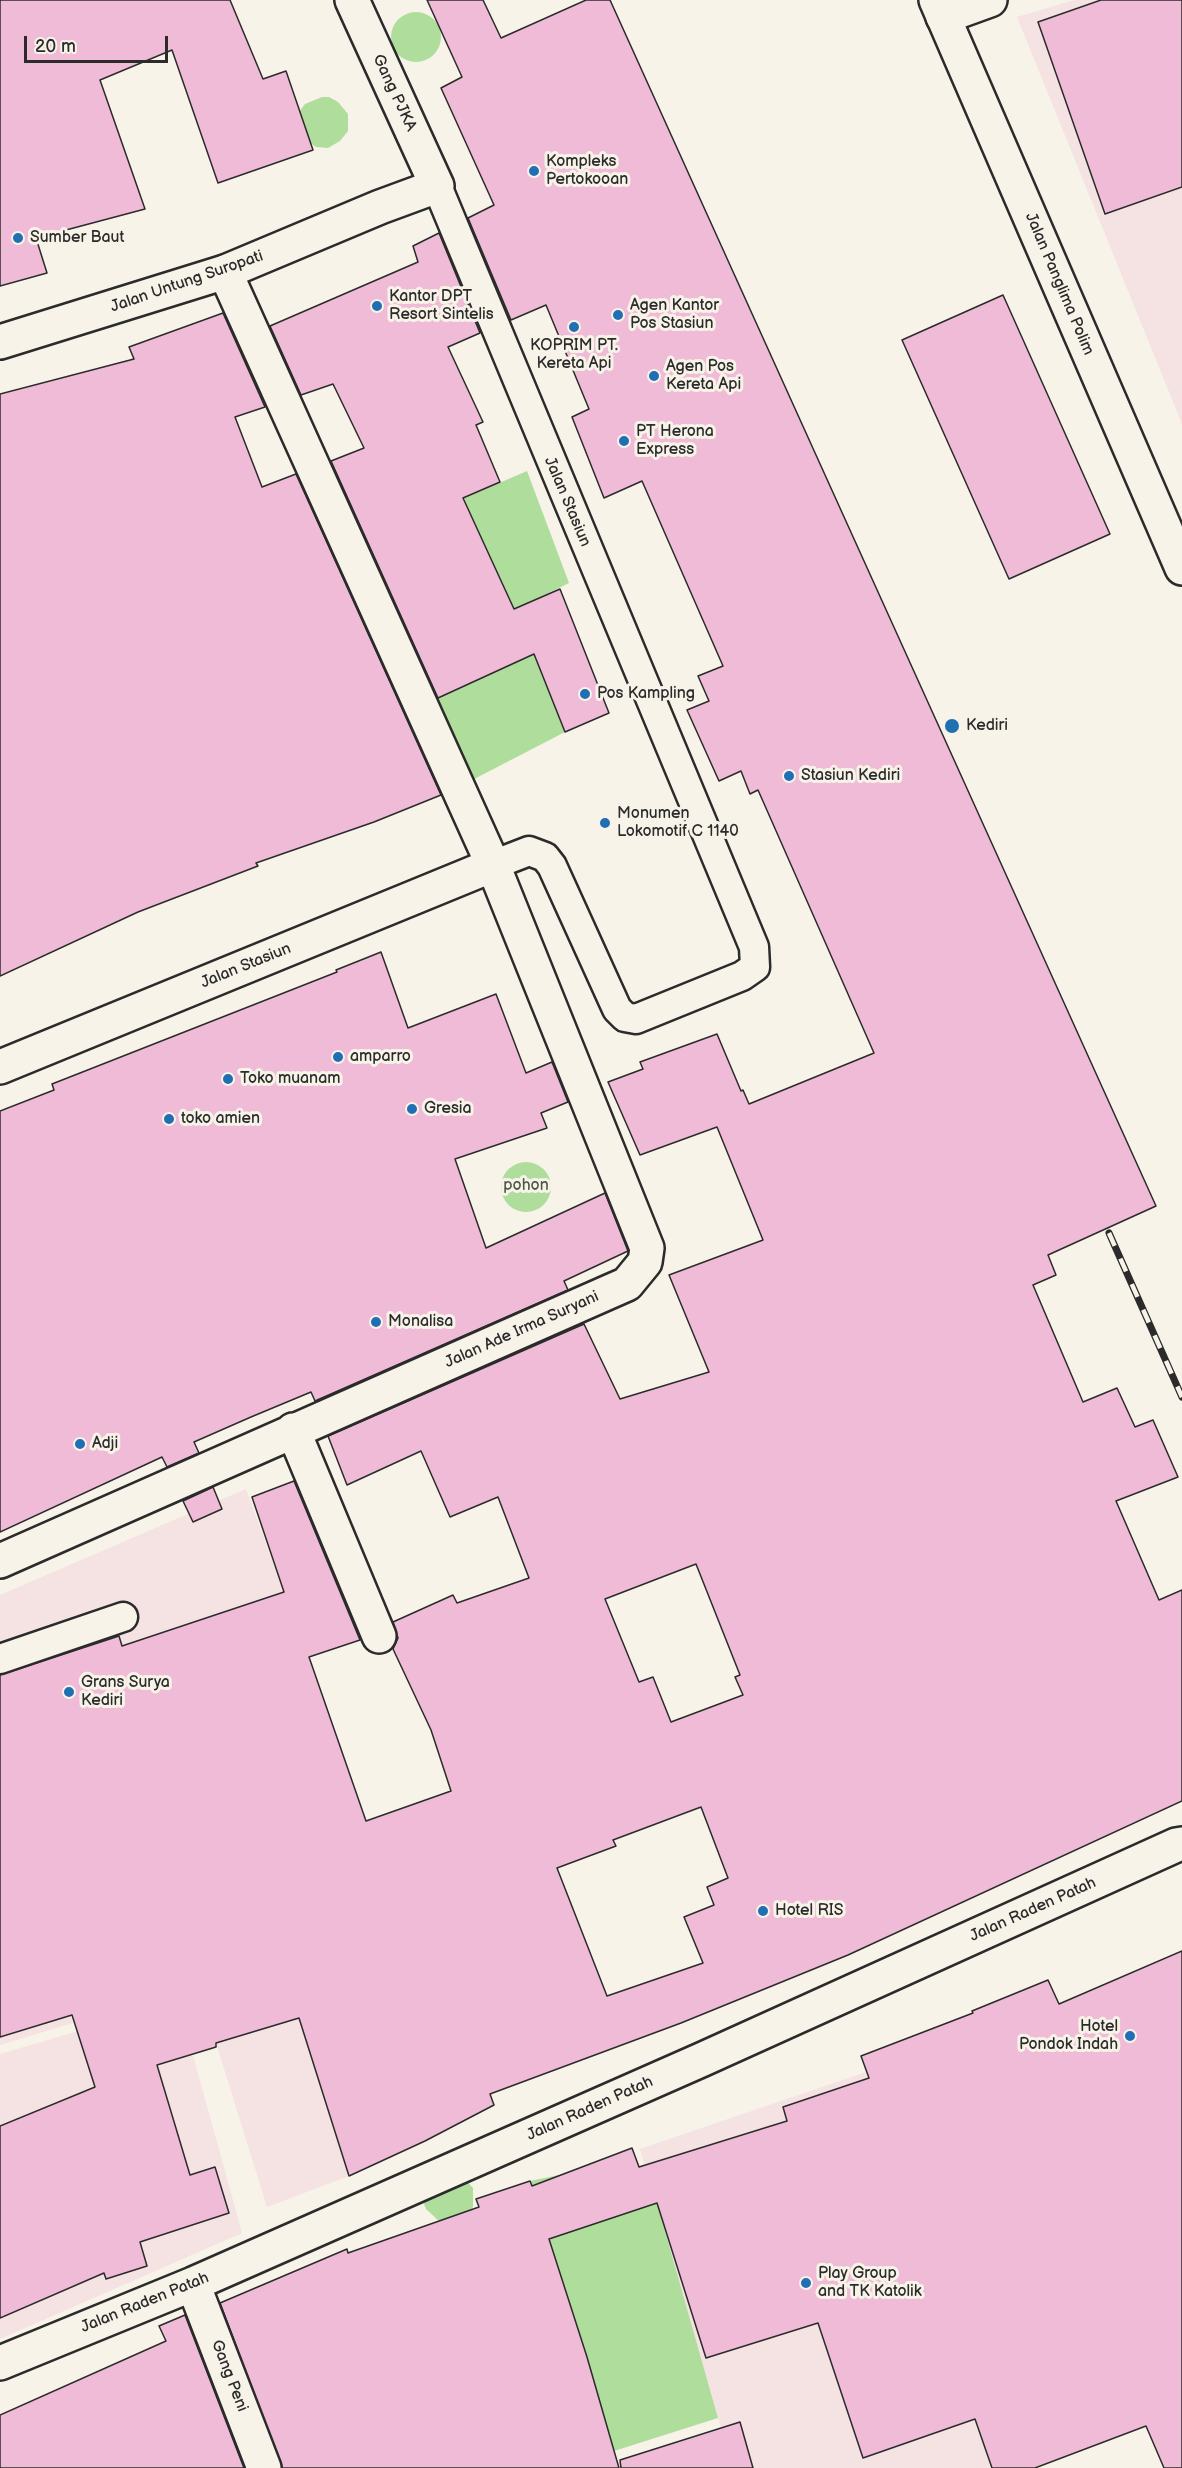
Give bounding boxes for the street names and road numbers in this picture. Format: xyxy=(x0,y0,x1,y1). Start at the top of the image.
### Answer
street label: Gang PJKA xyxy=(368,52,420,134)
street label: Jalan Panglima Polim xyxy=(1020,210,1098,358)
street label: Jalan Untung Suropati xyxy=(108,247,266,317)
street label: Jalan Stasiun xyxy=(539,454,595,550)
street label: Jalan Stasiun xyxy=(198,939,294,993)
street label: Jalan Ade Irma Suryani xyxy=(442,1287,602,1373)
street label: Jalan Raden Patah xyxy=(967,1874,1099,1946)
street label: Jalan Raden Patah xyxy=(524,2073,656,2145)
street label: Jalan Raden Patah xyxy=(78,2269,212,2337)
street label: Gang Peni xyxy=(207,2337,251,2415)

